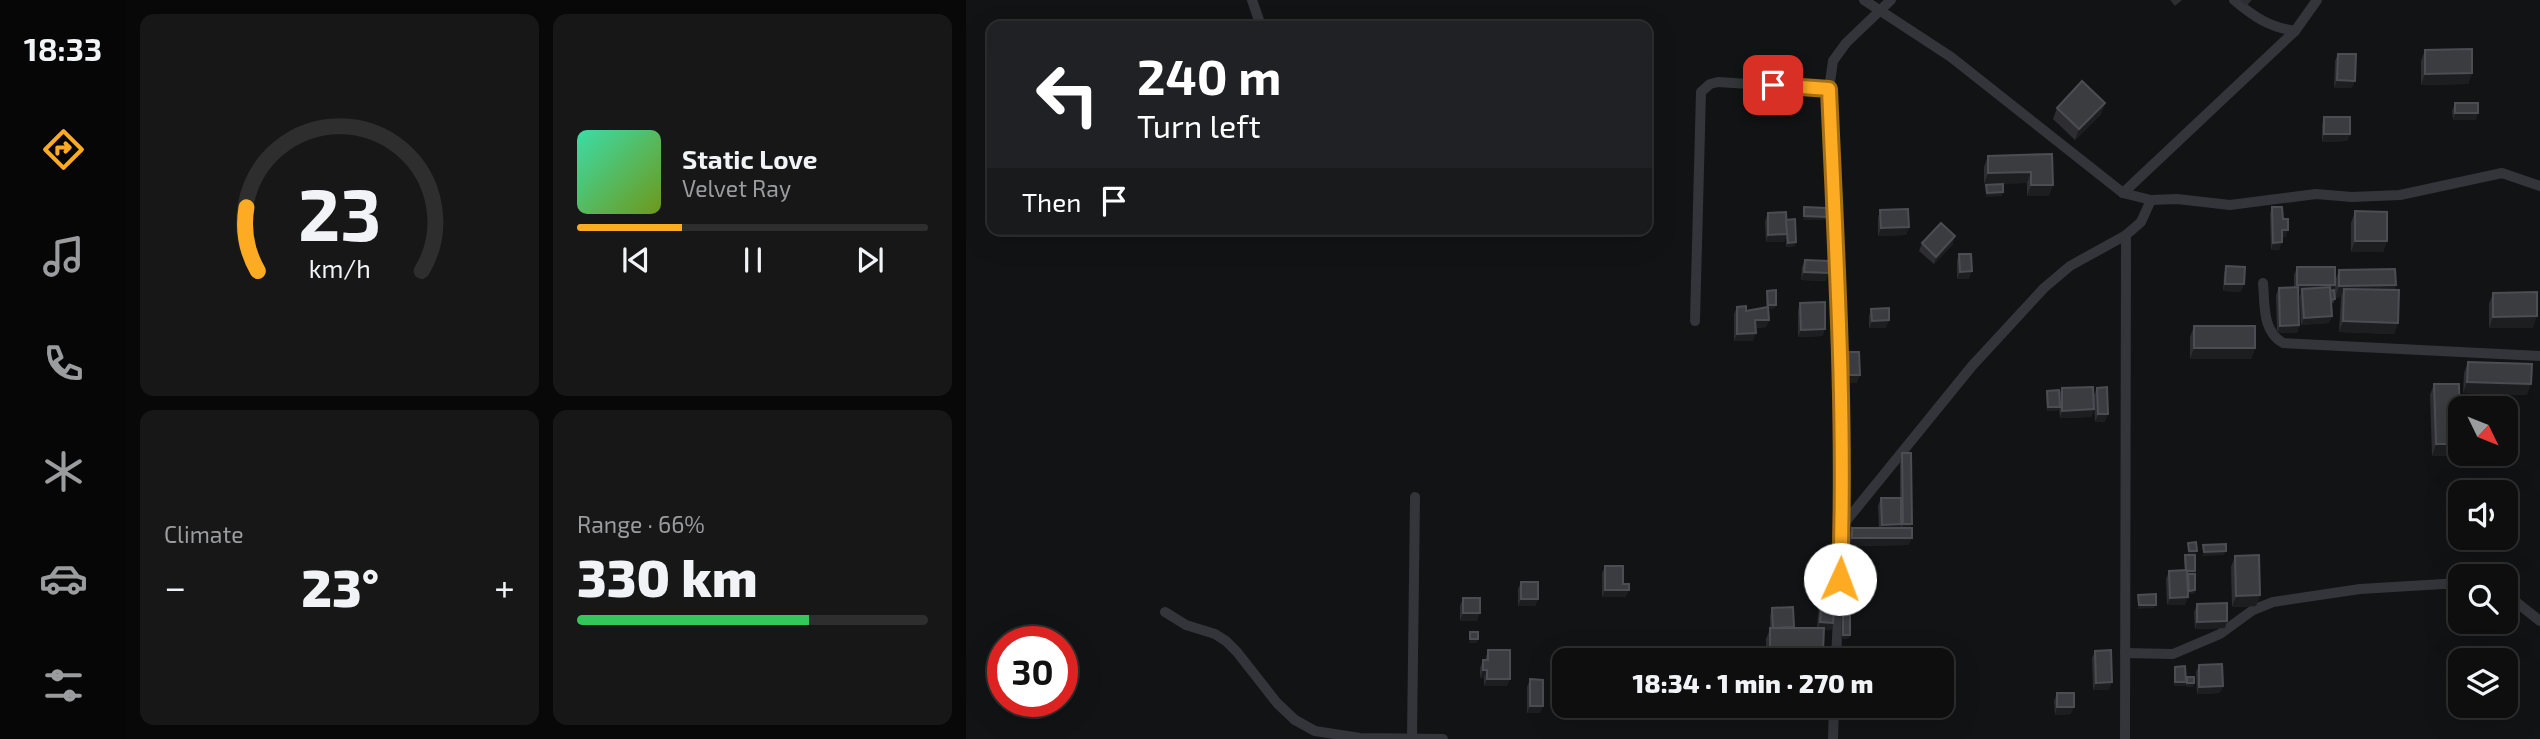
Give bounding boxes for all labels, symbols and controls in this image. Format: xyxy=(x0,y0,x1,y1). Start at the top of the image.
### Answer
text: 18:33 xyxy=(24,29,102,67)
text: 240 m xyxy=(1137,46,1281,105)
icon: left xyxy=(1022,49,1113,140)
pin xyxy=(1743,55,1803,115)
icon: arrive xyxy=(1754,66,1792,104)
text: Turn left xyxy=(1137,106,1261,144)
icon: directions xyxy=(39,125,88,174)
text: Static Love xyxy=(682,143,818,174)
text: 23 xyxy=(298,168,381,256)
text: Velvet Ray xyxy=(682,174,791,202)
icon: arrive xyxy=(1095,182,1133,220)
text: Then xyxy=(1022,186,1081,217)
icon: music xyxy=(39,232,88,281)
icon: previous xyxy=(617,241,655,279)
icon: pause xyxy=(734,241,772,279)
icon: next xyxy=(851,241,889,279)
text: km/h xyxy=(308,253,371,283)
icon: phone xyxy=(39,339,88,388)
north arrow xyxy=(2448,396,2518,466)
map controls xyxy=(2448,396,2518,718)
icon: climate xyxy=(39,447,88,496)
button: sound xyxy=(2448,480,2518,550)
text: Range · 66% xyxy=(577,510,705,538)
text: Climate xyxy=(164,520,244,548)
position arrow xyxy=(1803,542,1877,616)
text: 330 km xyxy=(577,545,758,607)
icon: car xyxy=(39,554,88,603)
text: 23° xyxy=(301,555,379,617)
text: − xyxy=(164,563,186,609)
text: + xyxy=(494,563,515,609)
button: search xyxy=(2448,564,2518,634)
speed limit sign: 30 xyxy=(987,626,1078,717)
button: layers xyxy=(2448,648,2518,718)
icon: filters xyxy=(39,661,88,710)
text: 18:34 · 1 min · 270 m xyxy=(1633,667,1873,698)

